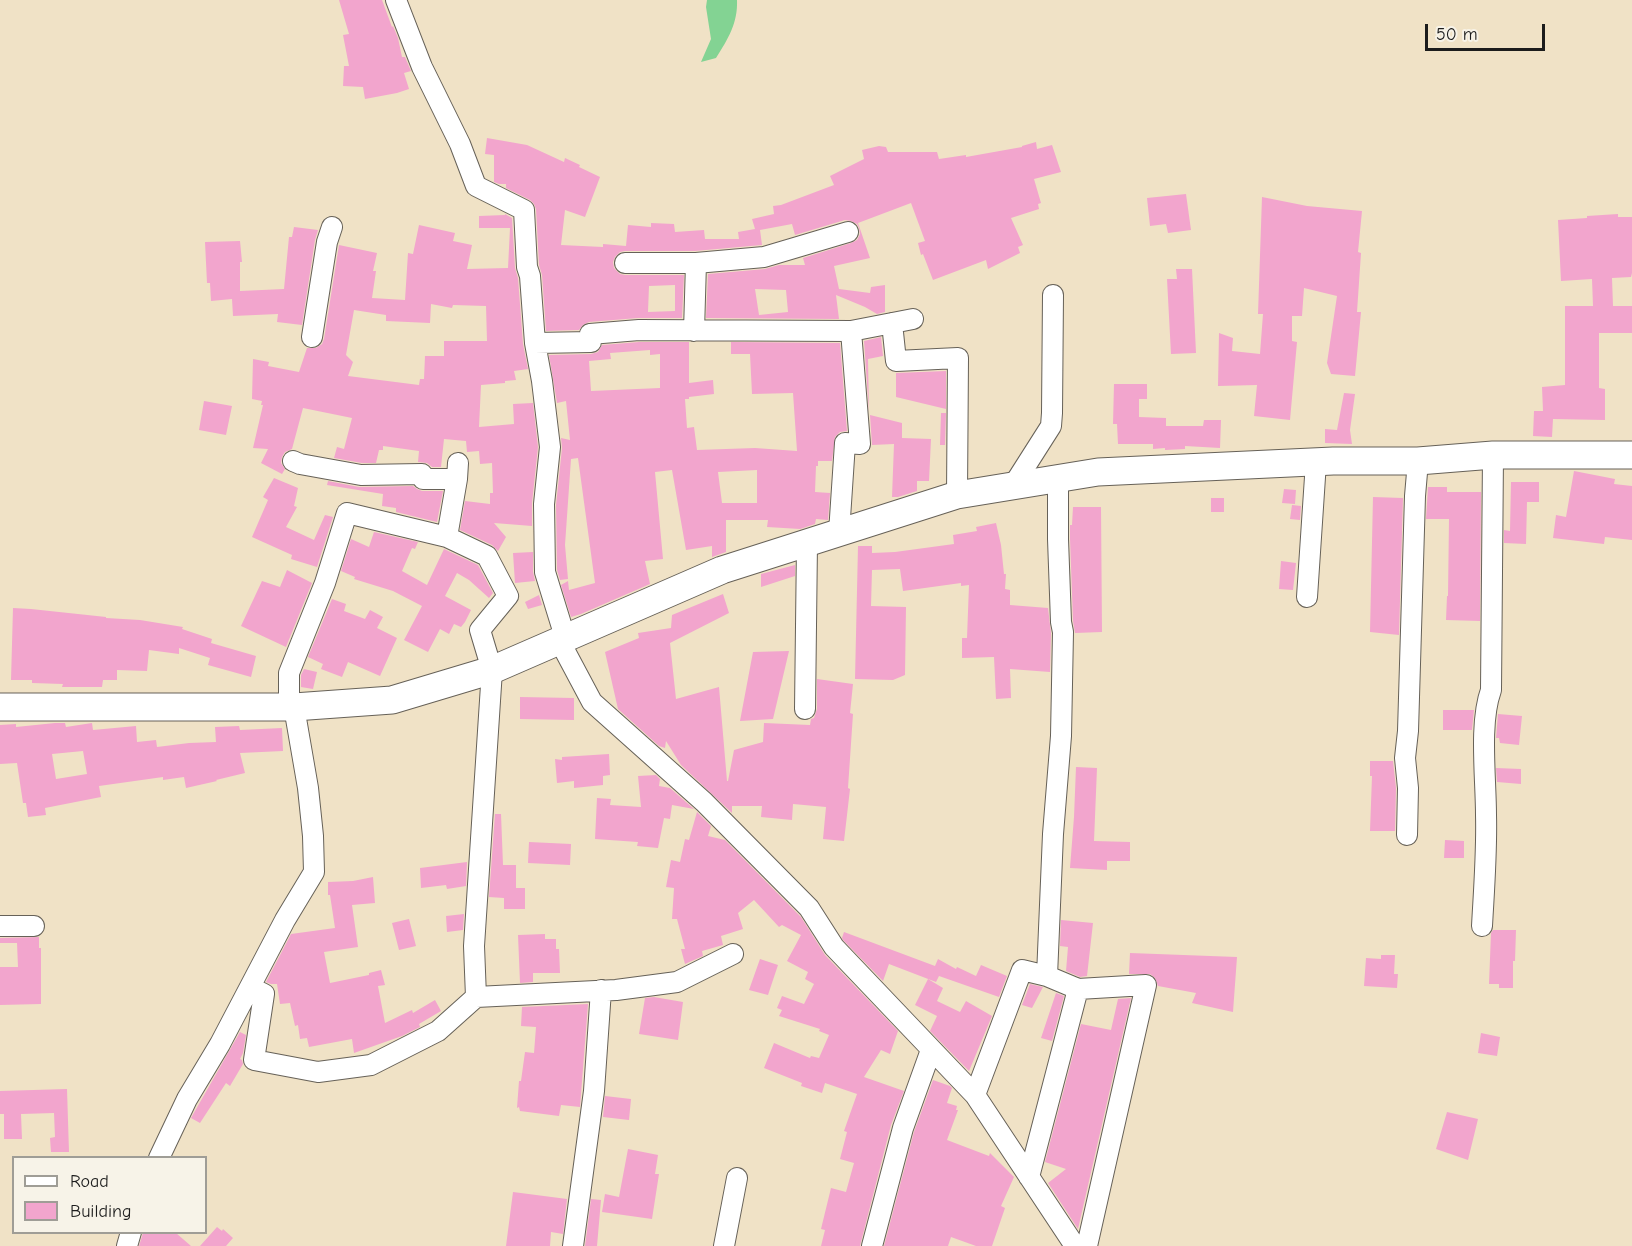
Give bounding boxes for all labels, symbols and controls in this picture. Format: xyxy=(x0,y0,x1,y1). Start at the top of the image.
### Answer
scale bar xyxy=(1428,12,1548,50)
text: 50 m xyxy=(1436,24,1478,45)
legend xyxy=(12,1156,207,1234)
text: Road xyxy=(70,1171,109,1192)
text: Building xyxy=(70,1201,132,1222)

